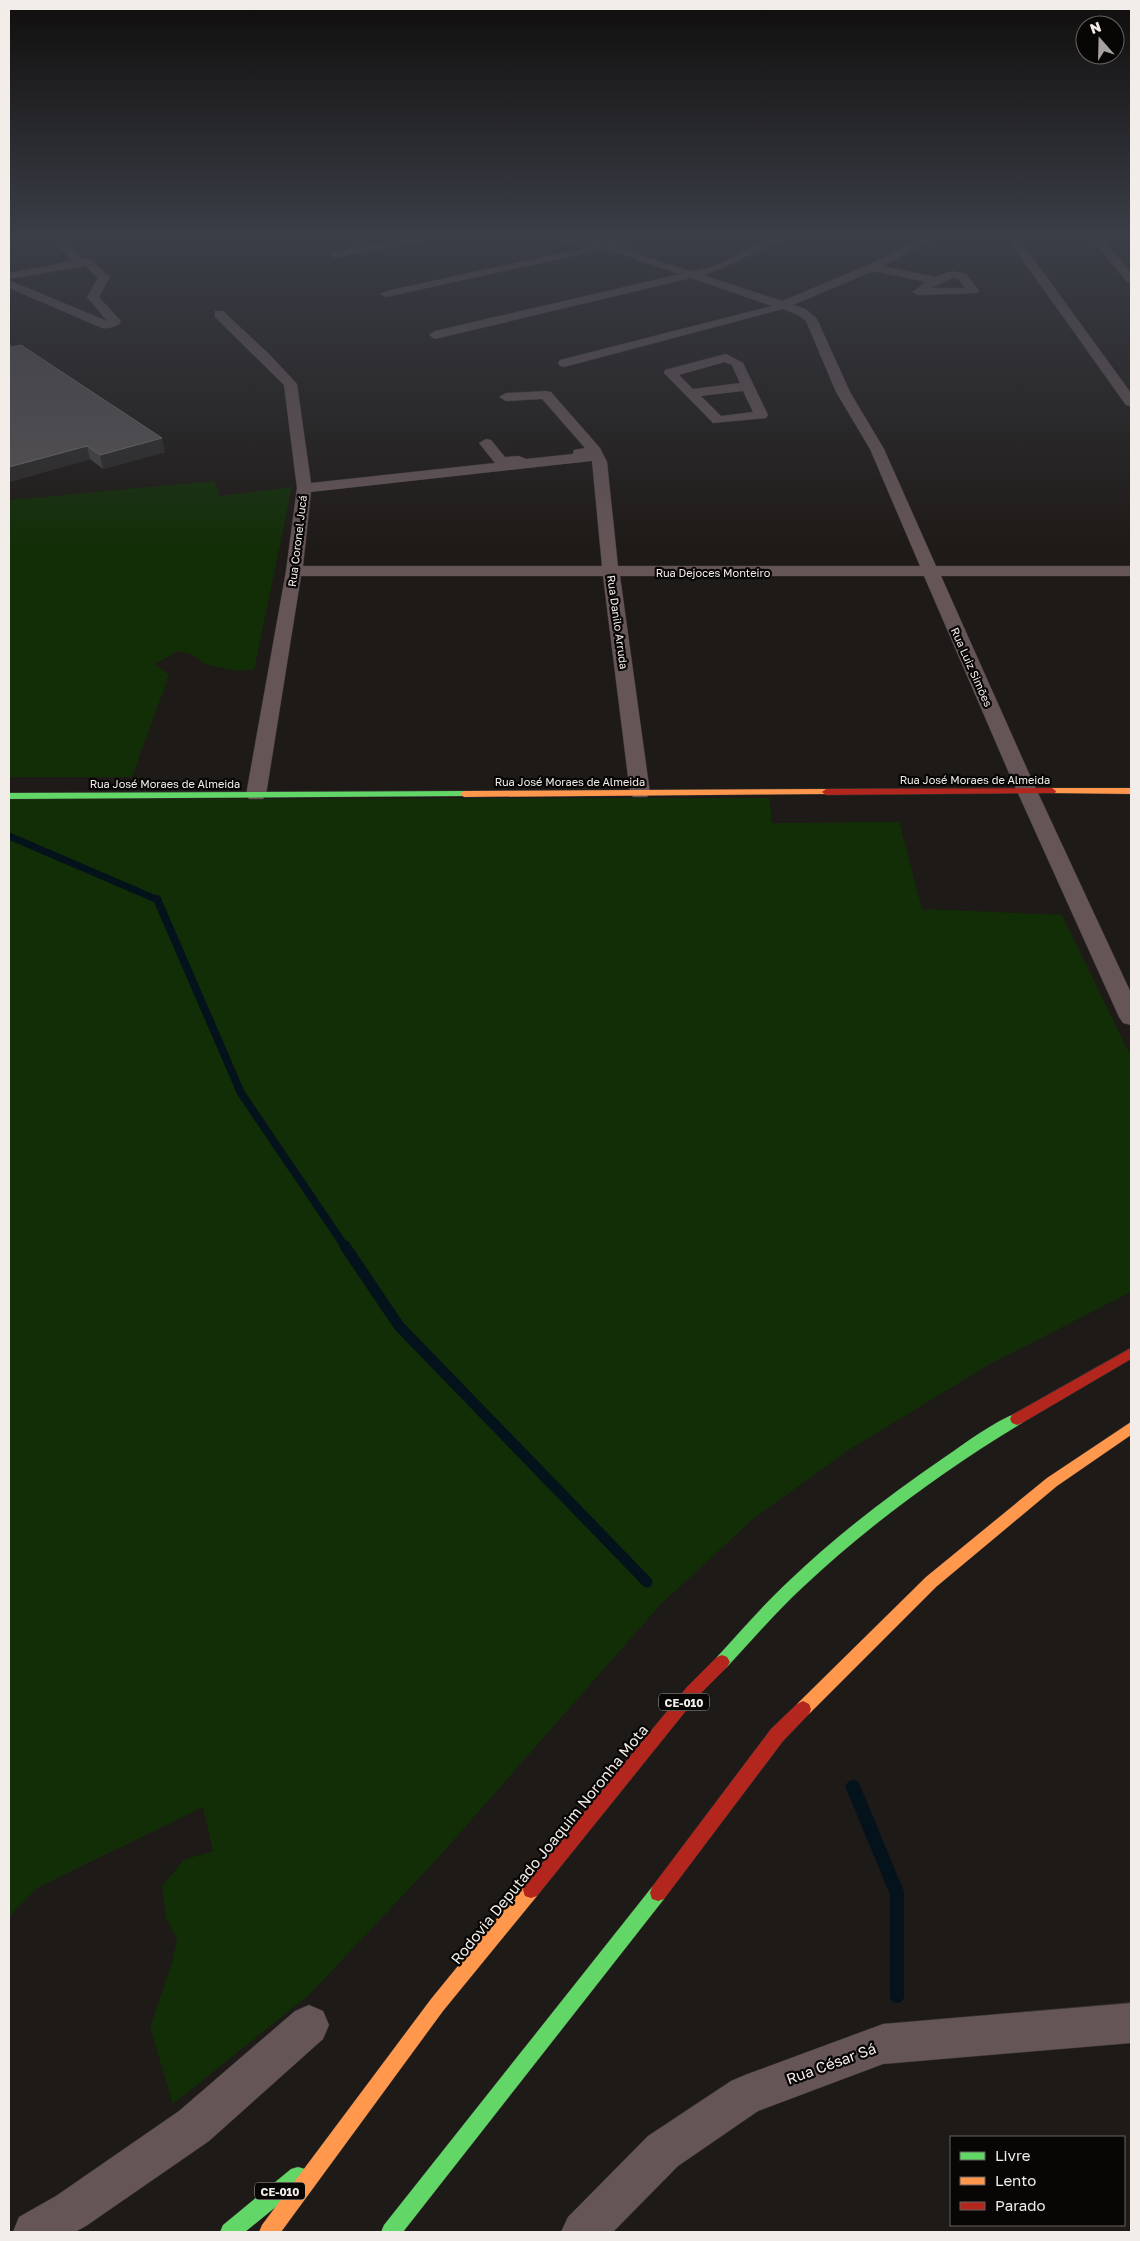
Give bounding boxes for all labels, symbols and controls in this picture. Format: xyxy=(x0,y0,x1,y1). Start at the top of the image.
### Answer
north arrow xyxy=(1075,15,1125,65)
text: N xyxy=(1087,18,1103,37)
street label: Rua Coronel Jucá xyxy=(285,494,309,588)
street label: Rua Dejoces Monteiro xyxy=(656,566,771,579)
street label: Rua Danilo Arruda xyxy=(605,574,631,670)
street label: Rua Luiz Simões xyxy=(949,625,995,709)
street label: Rua José Moraes de Almeida xyxy=(900,773,1050,786)
street label: Rua José Moraes de Almeida xyxy=(495,775,645,788)
street label: Rua José Moraes de Almeida xyxy=(90,777,240,790)
road number: CE-010 xyxy=(659,1694,709,1710)
street label: Rodovia Deputado Joaquim Noronha Mota xyxy=(447,1721,651,1967)
street label: Rua César Sá xyxy=(784,2038,878,2088)
legend xyxy=(950,2136,1125,2226)
text: Livre xyxy=(995,2146,1031,2164)
text: Lento xyxy=(995,2171,1036,2189)
road number: CE-010 xyxy=(255,2182,305,2200)
text: Parado xyxy=(995,2196,1046,2214)

